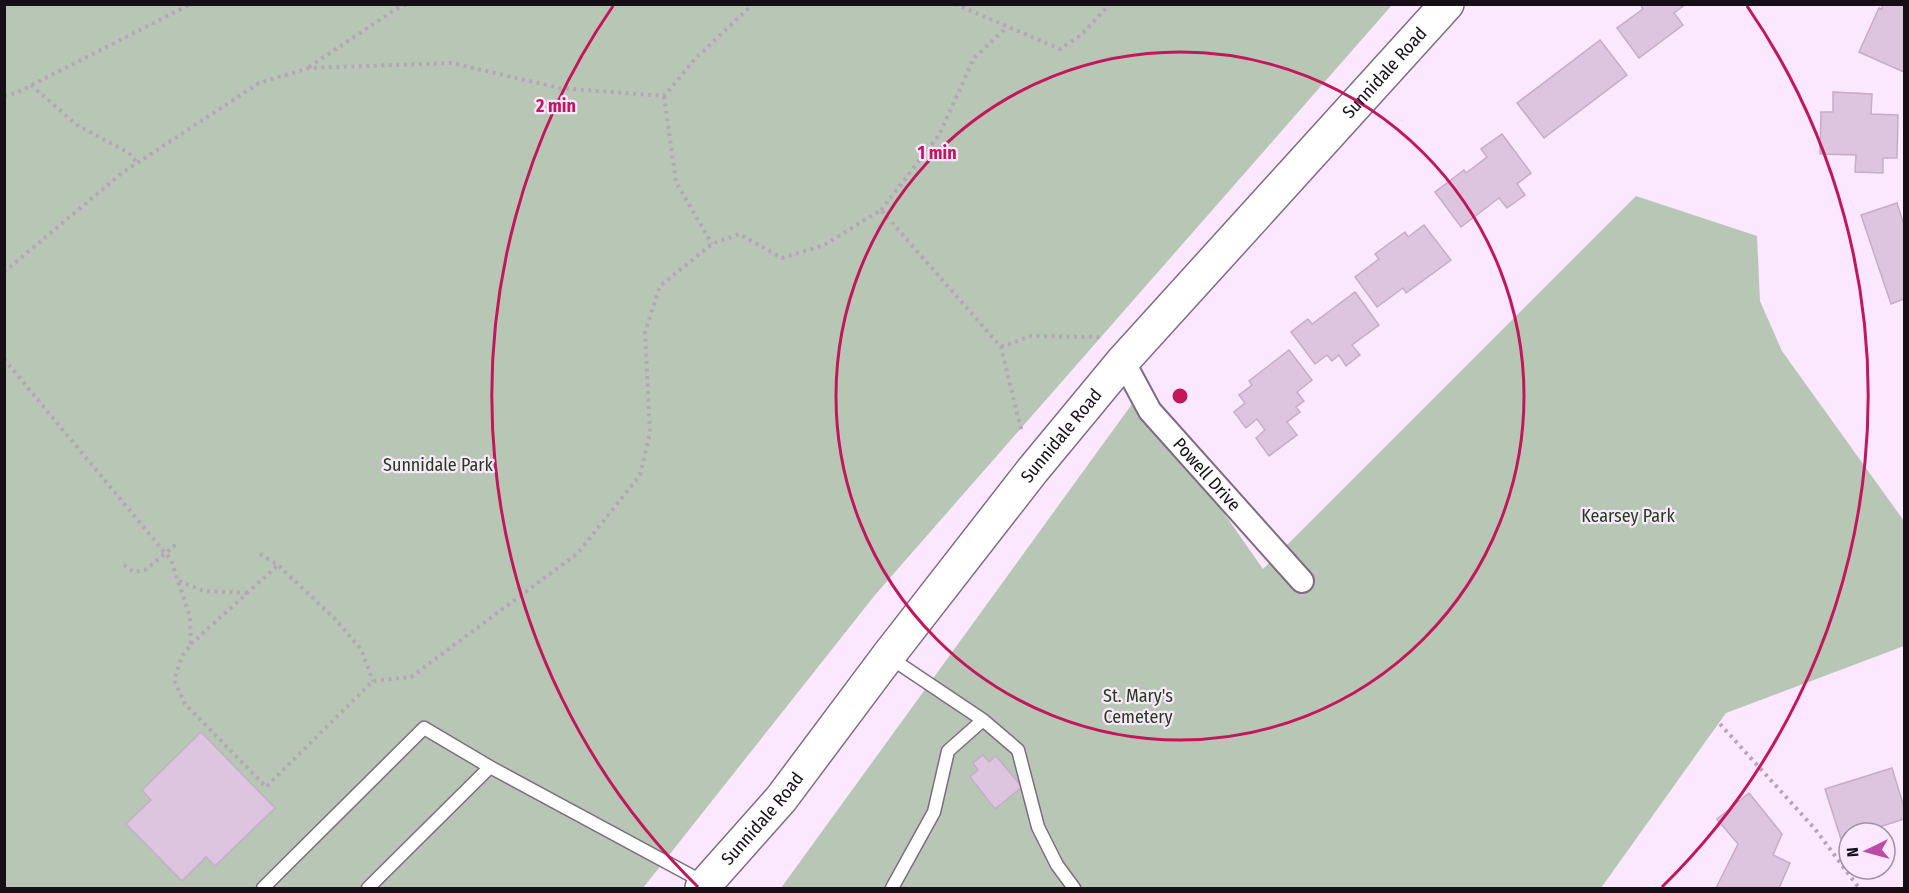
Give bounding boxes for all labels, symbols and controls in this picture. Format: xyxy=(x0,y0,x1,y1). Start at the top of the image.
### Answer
street label: Sunnidale Road xyxy=(1338,23,1431,123)
text: 2 min xyxy=(535,95,576,117)
text: 1 min xyxy=(917,142,957,164)
street label: Sunnidale Road xyxy=(1016,384,1107,487)
centre of rings xyxy=(1170,386,1190,406)
street label: Powell Drive xyxy=(1168,433,1245,516)
park label: Sunnidale Park xyxy=(383,454,494,476)
park label: Kearsey Park xyxy=(1581,505,1675,527)
park label: St. Mary's Cemetery xyxy=(1103,685,1173,728)
street label: Sunnidale Road xyxy=(717,768,808,870)
north arrow xyxy=(1837,821,1897,881)
text: N xyxy=(1843,847,1862,858)

